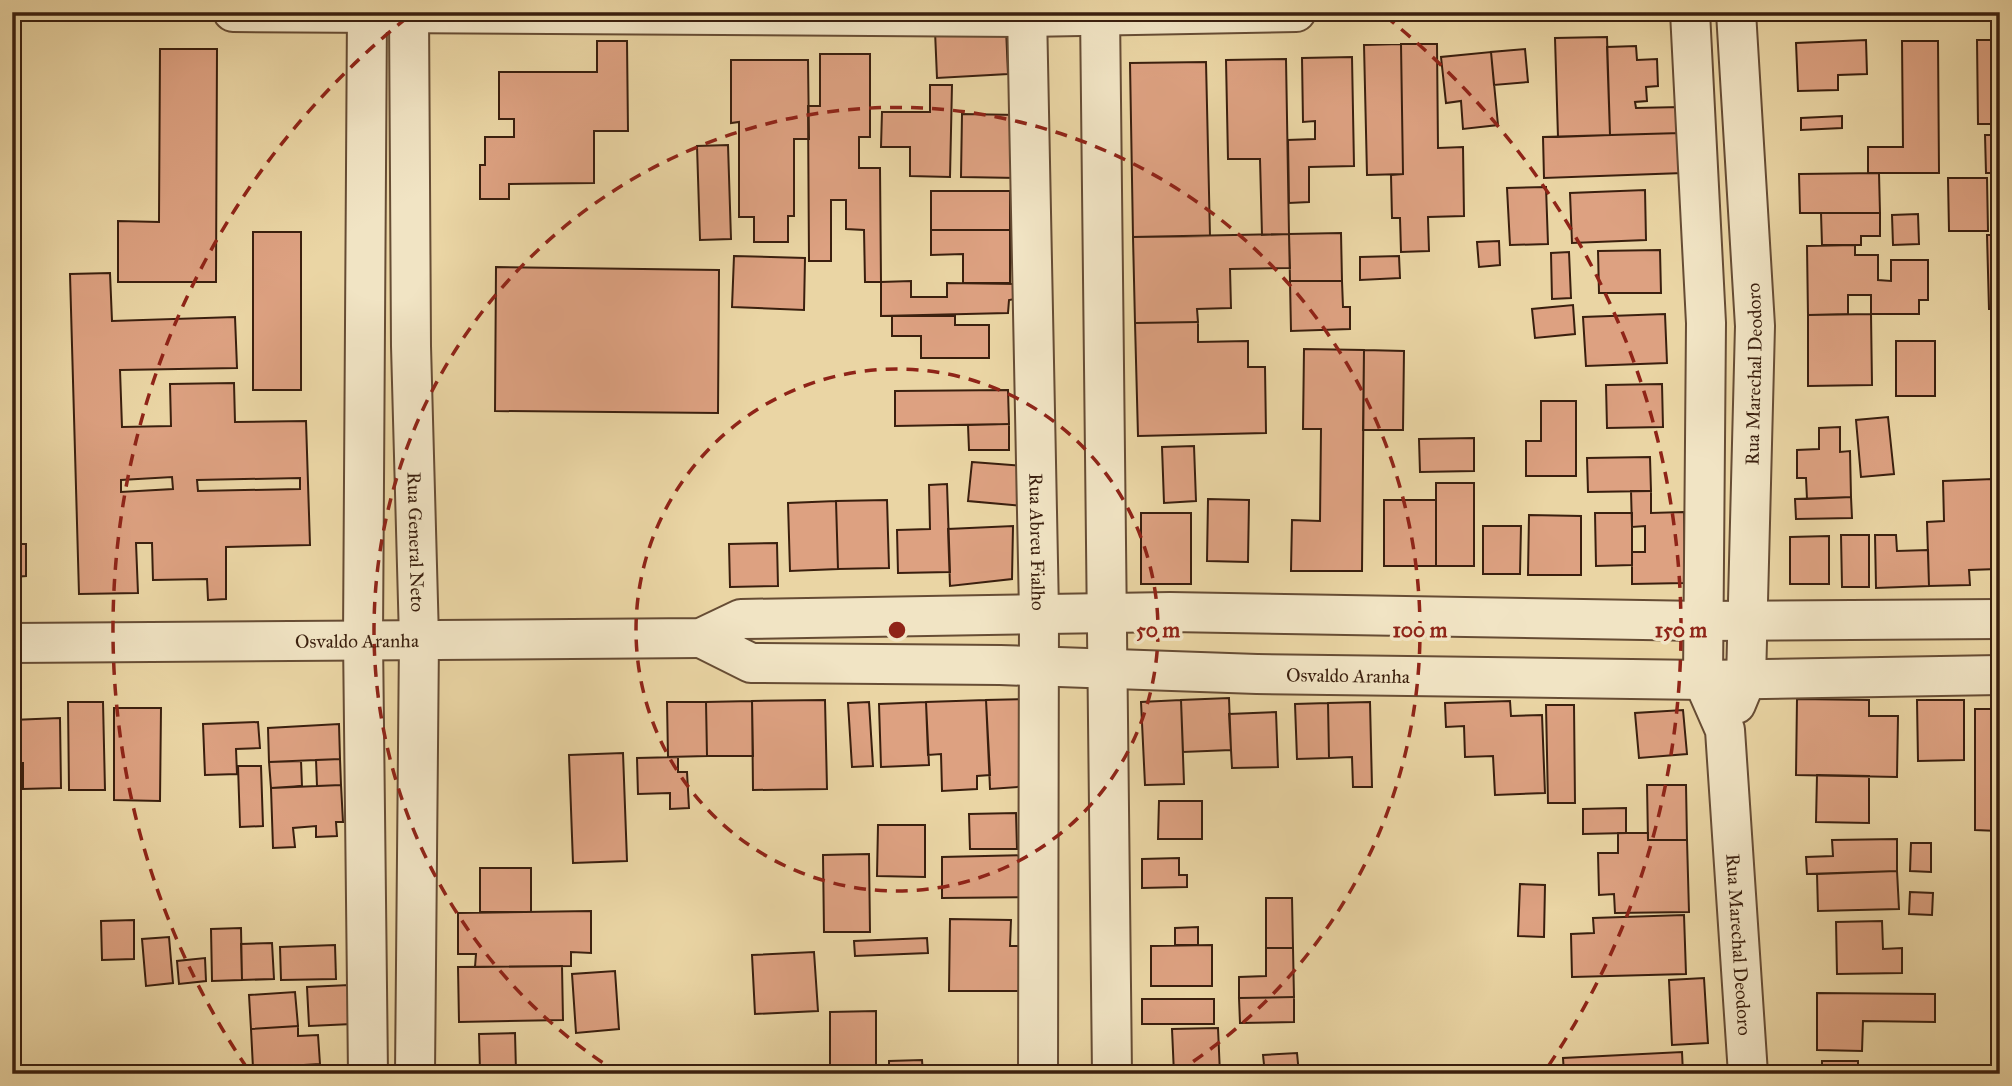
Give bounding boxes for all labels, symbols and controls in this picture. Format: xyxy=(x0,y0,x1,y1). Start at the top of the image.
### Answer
street label: Rua Marechal Deodoro xyxy=(1740,282,1767,466)
street label: Rua General Neto xyxy=(402,472,429,613)
street label: Rua Abreu Fialho xyxy=(1024,473,1050,611)
text: 50 m xyxy=(1136,617,1180,643)
text: 100 m xyxy=(1393,617,1448,643)
text: 150 m xyxy=(1655,617,1707,643)
centre of rings xyxy=(885,618,909,642)
street label: Osvaldo Aranha xyxy=(295,629,420,653)
street label: Osvaldo Aranha xyxy=(1286,663,1411,688)
street label: Rua Marechal Deodoro xyxy=(1721,853,1756,1037)

